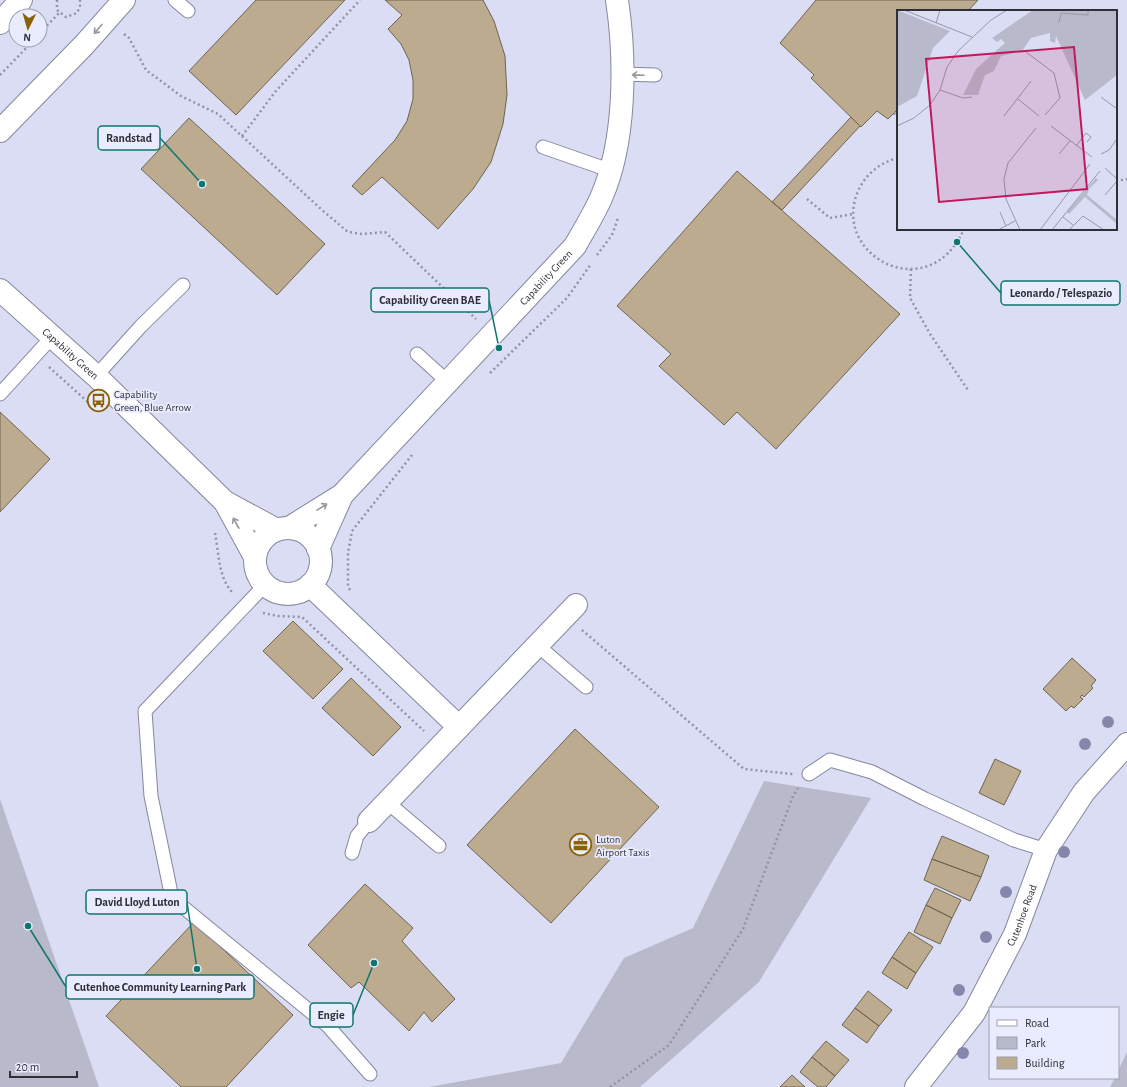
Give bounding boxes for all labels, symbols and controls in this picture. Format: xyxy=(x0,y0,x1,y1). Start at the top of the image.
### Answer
north arrow xyxy=(8,8,48,48)
inset map xyxy=(897,10,1117,230)
one-way arrow xyxy=(93,24,102,34)
text: N xyxy=(23,32,31,43)
one-way arrow xyxy=(632,71,645,79)
callout: Randstad xyxy=(98,126,160,150)
text: Randstad xyxy=(106,132,153,144)
street label: Capability Green xyxy=(518,248,574,307)
callout: Leonardo / Telespazio xyxy=(1001,281,1120,305)
text: Leonardo / Telespazio xyxy=(1010,287,1112,299)
callout: Capability Green BAE xyxy=(371,288,489,312)
text: Capability Green BAE xyxy=(379,294,481,307)
street label: Capability Green xyxy=(40,326,101,382)
bus stop icon: Capability Green, Blue Arrow xyxy=(85,387,111,413)
place label: Capability Green, Blue Arrow xyxy=(114,389,192,413)
one-way arrow xyxy=(316,503,328,511)
one-way arrow xyxy=(232,517,239,529)
office icon: Luton Airport Taxis xyxy=(567,832,593,858)
place label: Luton Airport Taxis xyxy=(596,834,650,858)
street label: Cutenhoe Road xyxy=(1005,883,1039,948)
callout: David Lloyd Luton xyxy=(86,890,187,914)
text: David Lloyd Luton xyxy=(94,896,180,909)
callout: Cutenhoe Community Learning Park xyxy=(66,975,254,999)
text: Cutenhoe Community Learning Park xyxy=(74,981,246,994)
callout: Engie xyxy=(310,1003,353,1027)
legend xyxy=(989,1007,1119,1079)
text: Engie xyxy=(317,1009,345,1021)
text: Road xyxy=(1025,1017,1049,1029)
text: Park xyxy=(1025,1037,1046,1049)
scale bar xyxy=(10,1053,77,1079)
text: Building xyxy=(1025,1057,1065,1069)
text: 20 m xyxy=(16,1061,39,1073)

